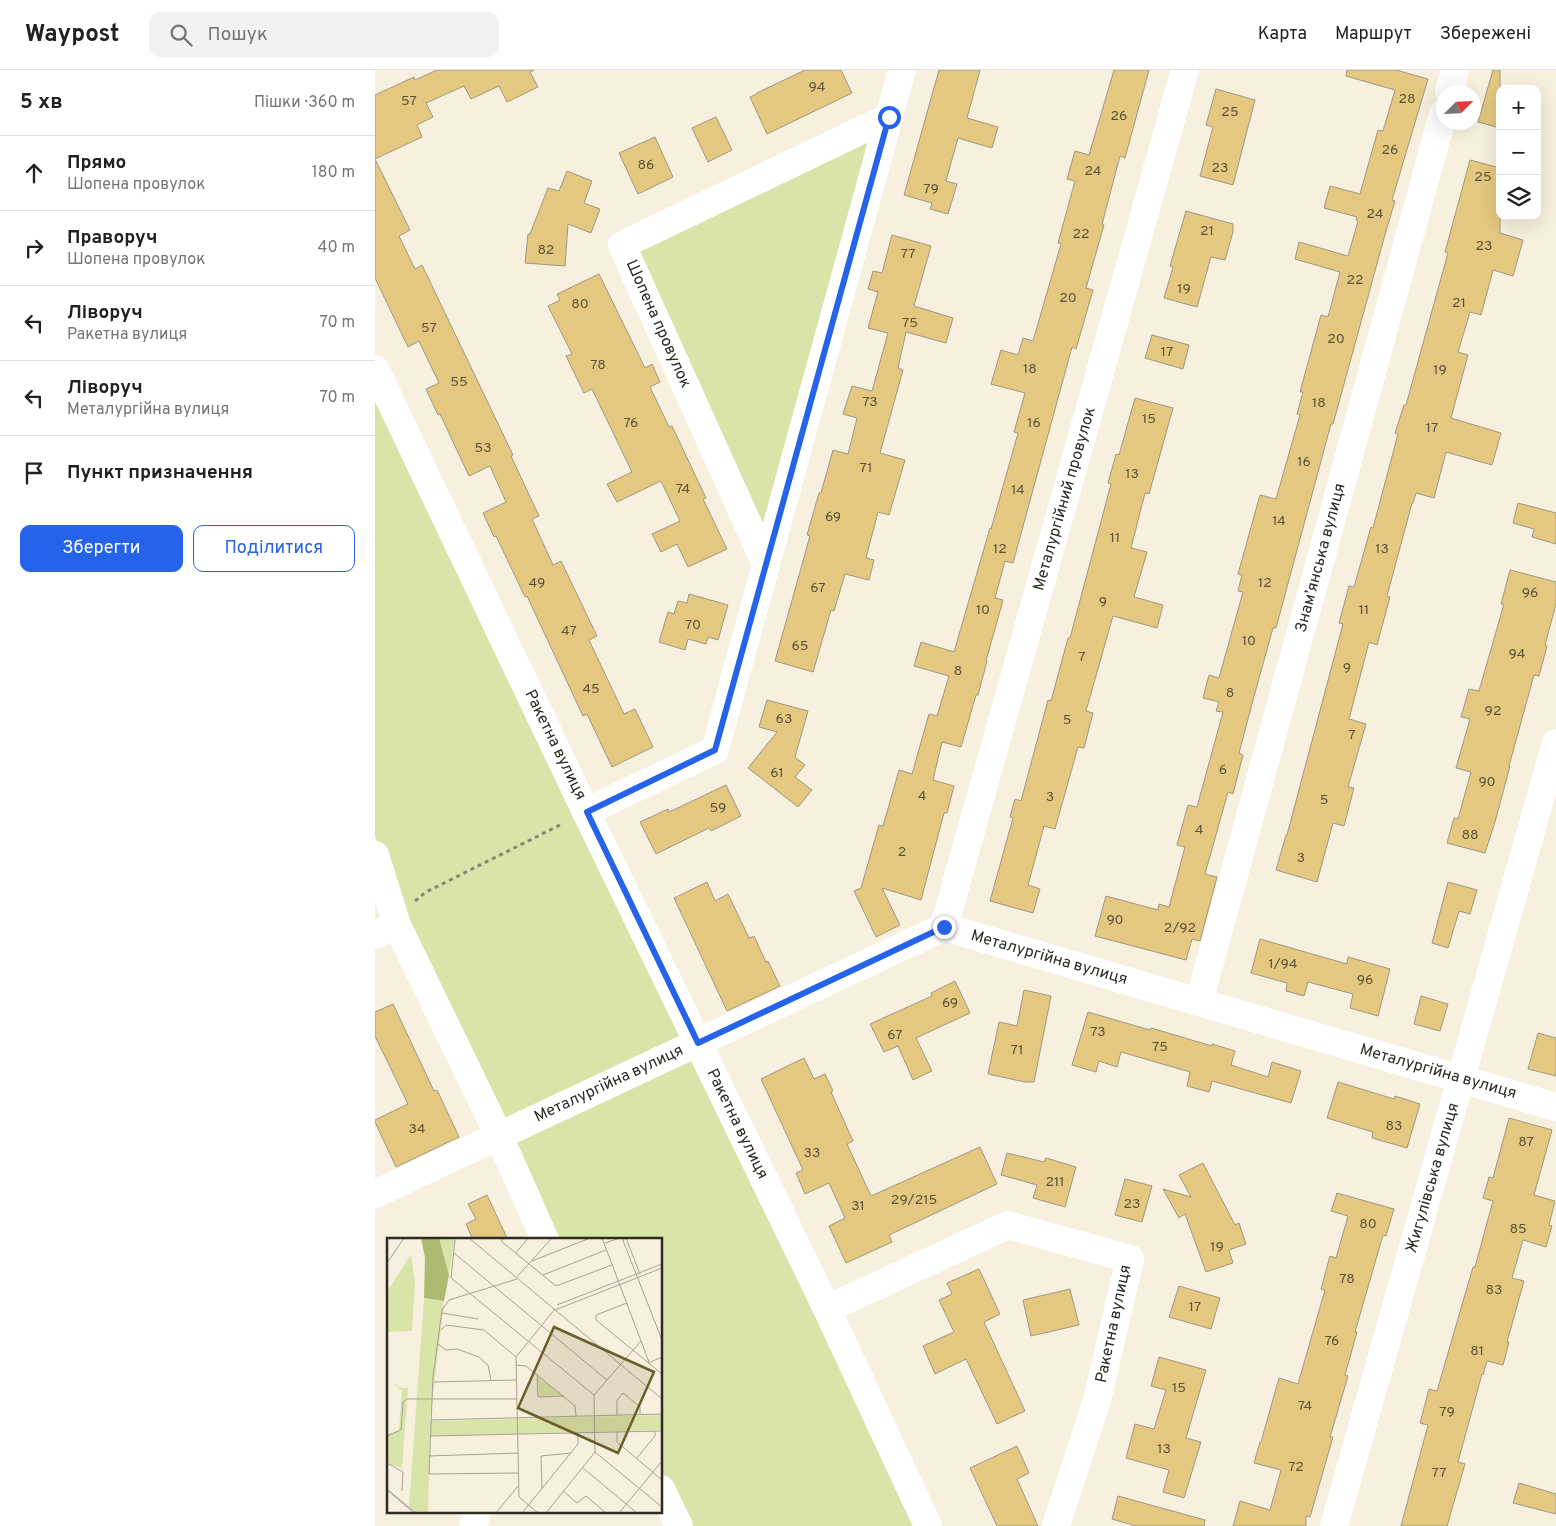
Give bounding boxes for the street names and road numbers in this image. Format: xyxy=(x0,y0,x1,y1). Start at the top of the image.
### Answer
street label: Шопена провулок xyxy=(621,257,695,391)
street label: Металургійний провулок xyxy=(1029,405,1101,593)
street label: Знам’янська вулиця xyxy=(1291,481,1351,635)
street label: Ракетна вулиця xyxy=(520,687,590,803)
street label: Металургійна вулиця xyxy=(968,926,1130,990)
street label: Металургійна вулиця xyxy=(1357,1040,1519,1104)
street label: Металургійна вулиця xyxy=(531,1041,687,1127)
street label: Ракетна вулиця xyxy=(702,1066,772,1182)
street label: Жигулівська вулиця xyxy=(1402,1100,1464,1256)
street label: Ракетна вулиця xyxy=(1092,1263,1136,1385)

